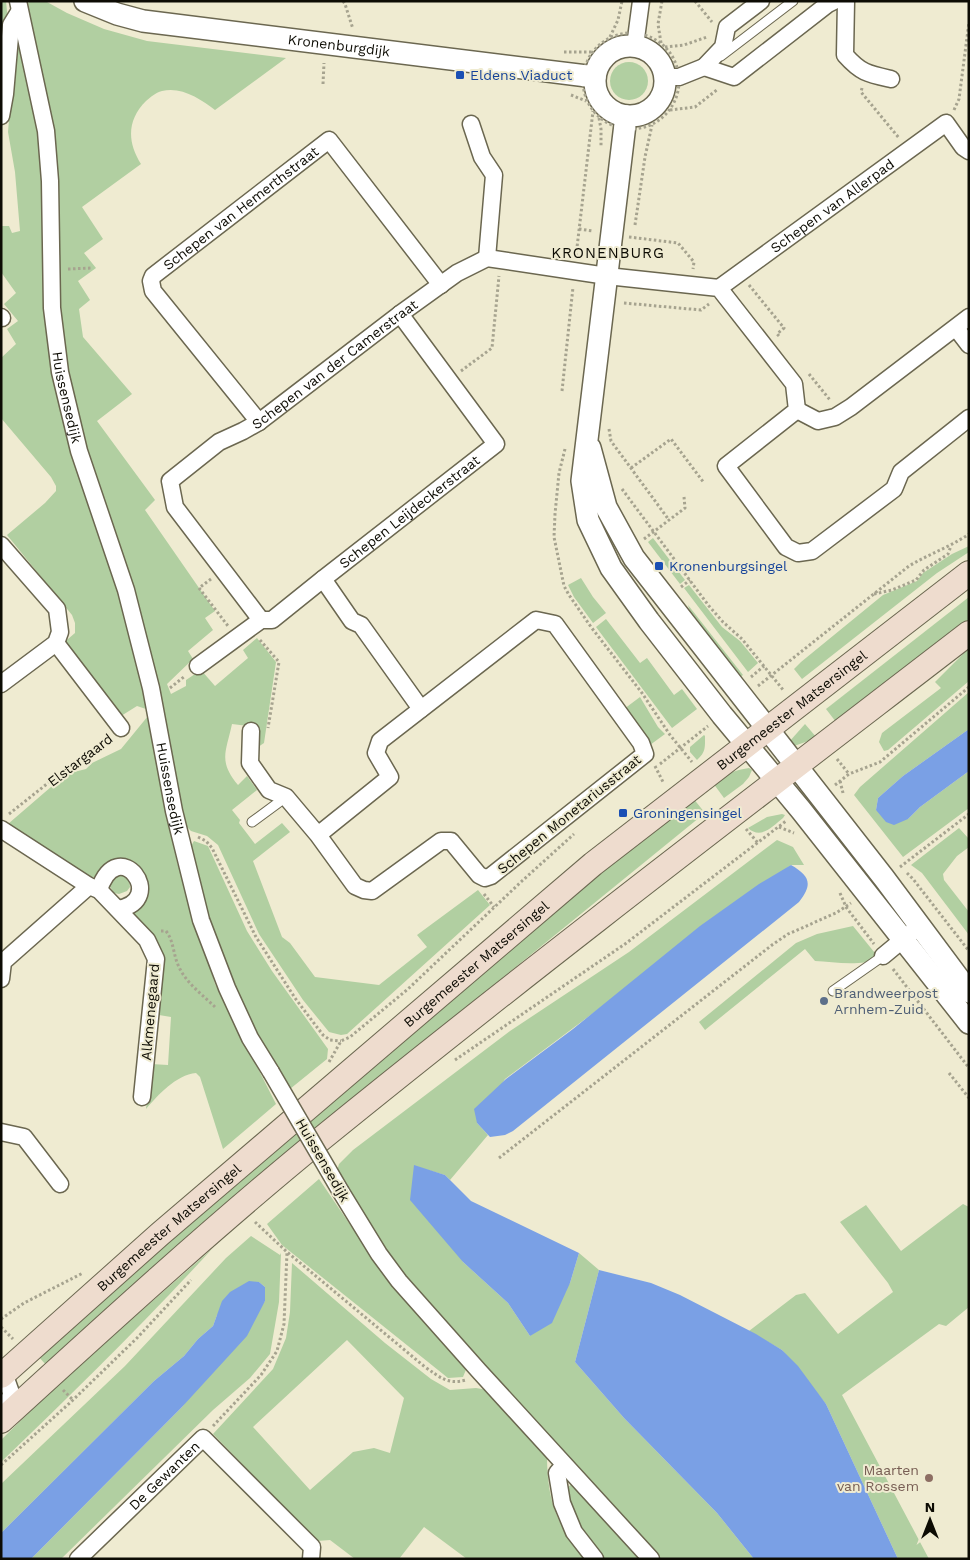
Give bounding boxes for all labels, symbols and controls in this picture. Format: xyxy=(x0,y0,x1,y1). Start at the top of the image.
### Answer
street label: Kronenburgdijk xyxy=(287,31,391,60)
place label: Eldens Viaduct xyxy=(470,67,572,83)
marker: Eldens Viaduct xyxy=(454,69,466,81)
street label: Schepen van Hemerthstraat xyxy=(160,143,322,273)
street label: Schepen van Allerpad xyxy=(767,156,897,256)
district label: KRONENBURG xyxy=(551,244,665,262)
street label: Schepen van der Camerstraat xyxy=(249,296,421,432)
street label: Huissensedijk xyxy=(50,351,85,445)
street label: Schepen Leijdeckerstraat xyxy=(336,452,483,571)
place label: Kronenburgsingel xyxy=(669,558,788,574)
marker: Kronenburgsingel xyxy=(653,560,665,572)
street label: Burgemeester Matsersingel xyxy=(713,647,871,773)
street label: Elstargaard xyxy=(44,730,116,790)
street label: Huissensedijk xyxy=(153,741,188,836)
street label: Schepen Monetariusstraat xyxy=(494,751,644,877)
place label: Groningensingel xyxy=(633,805,743,821)
marker: Groningensingel xyxy=(617,807,629,819)
street label: Burgemeester Matsersingel xyxy=(400,897,552,1030)
street label: Alkmenegaard xyxy=(138,963,162,1061)
place label: Brandweerpost Arnhem-Zuid xyxy=(834,985,938,1017)
marker: Brandweerpost Arnhem-Zuid xyxy=(818,995,830,1007)
street label: Huissensedijk xyxy=(293,1115,353,1205)
street label: Burgemeester Matsersingel xyxy=(94,1160,245,1295)
street label: De Gewanten xyxy=(126,1438,203,1513)
place label: Maarten van Rossem xyxy=(837,1462,919,1494)
marker: Maarten van Rossem xyxy=(923,1472,935,1484)
north arrow xyxy=(905,1495,955,1545)
text: N xyxy=(925,1499,935,1515)

